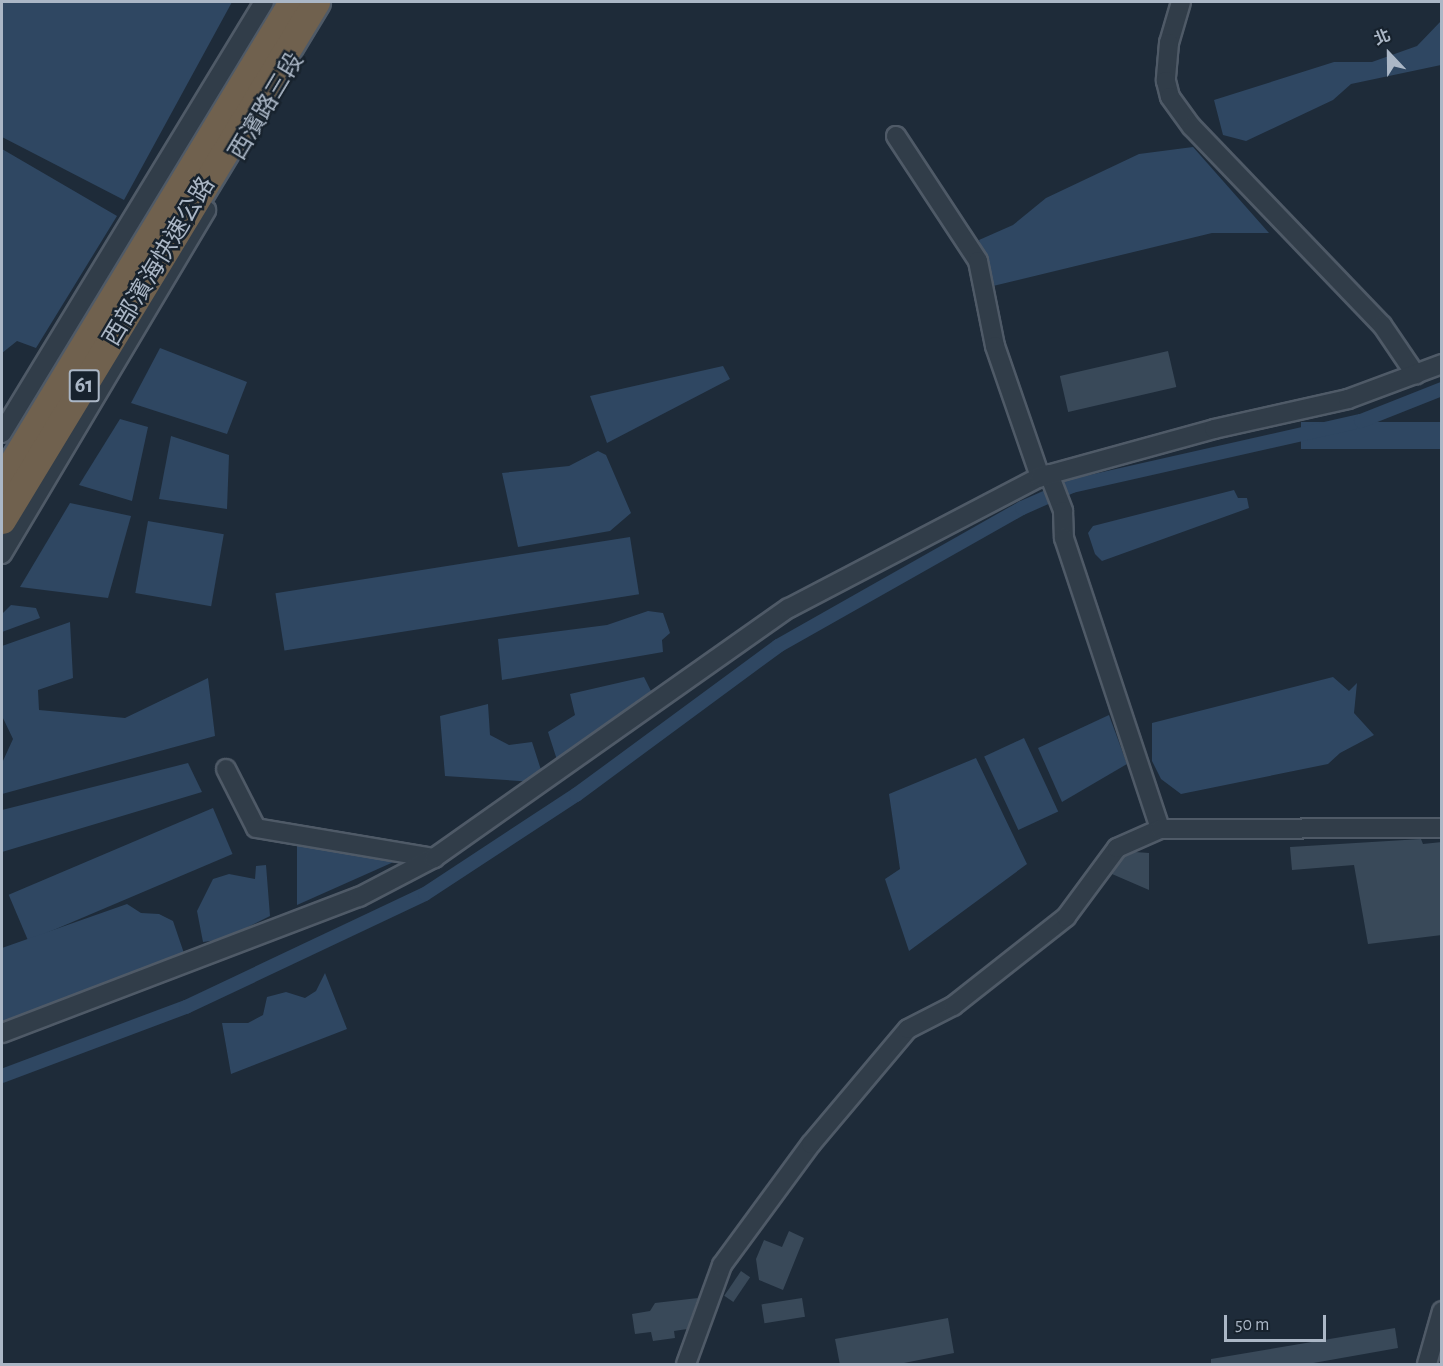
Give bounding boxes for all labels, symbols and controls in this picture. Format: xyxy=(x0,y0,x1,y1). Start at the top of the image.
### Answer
north arrow xyxy=(1359,24,1419,84)
text: 北 xyxy=(1372,27,1393,48)
street label: 西濱路三段 xyxy=(224,48,310,166)
street label: 西部濱海快速公路 xyxy=(98,172,222,352)
road number: 61 xyxy=(68,367,100,405)
scale bar xyxy=(1227,1303,1329,1341)
text: 50 m xyxy=(1235,1316,1269,1334)

